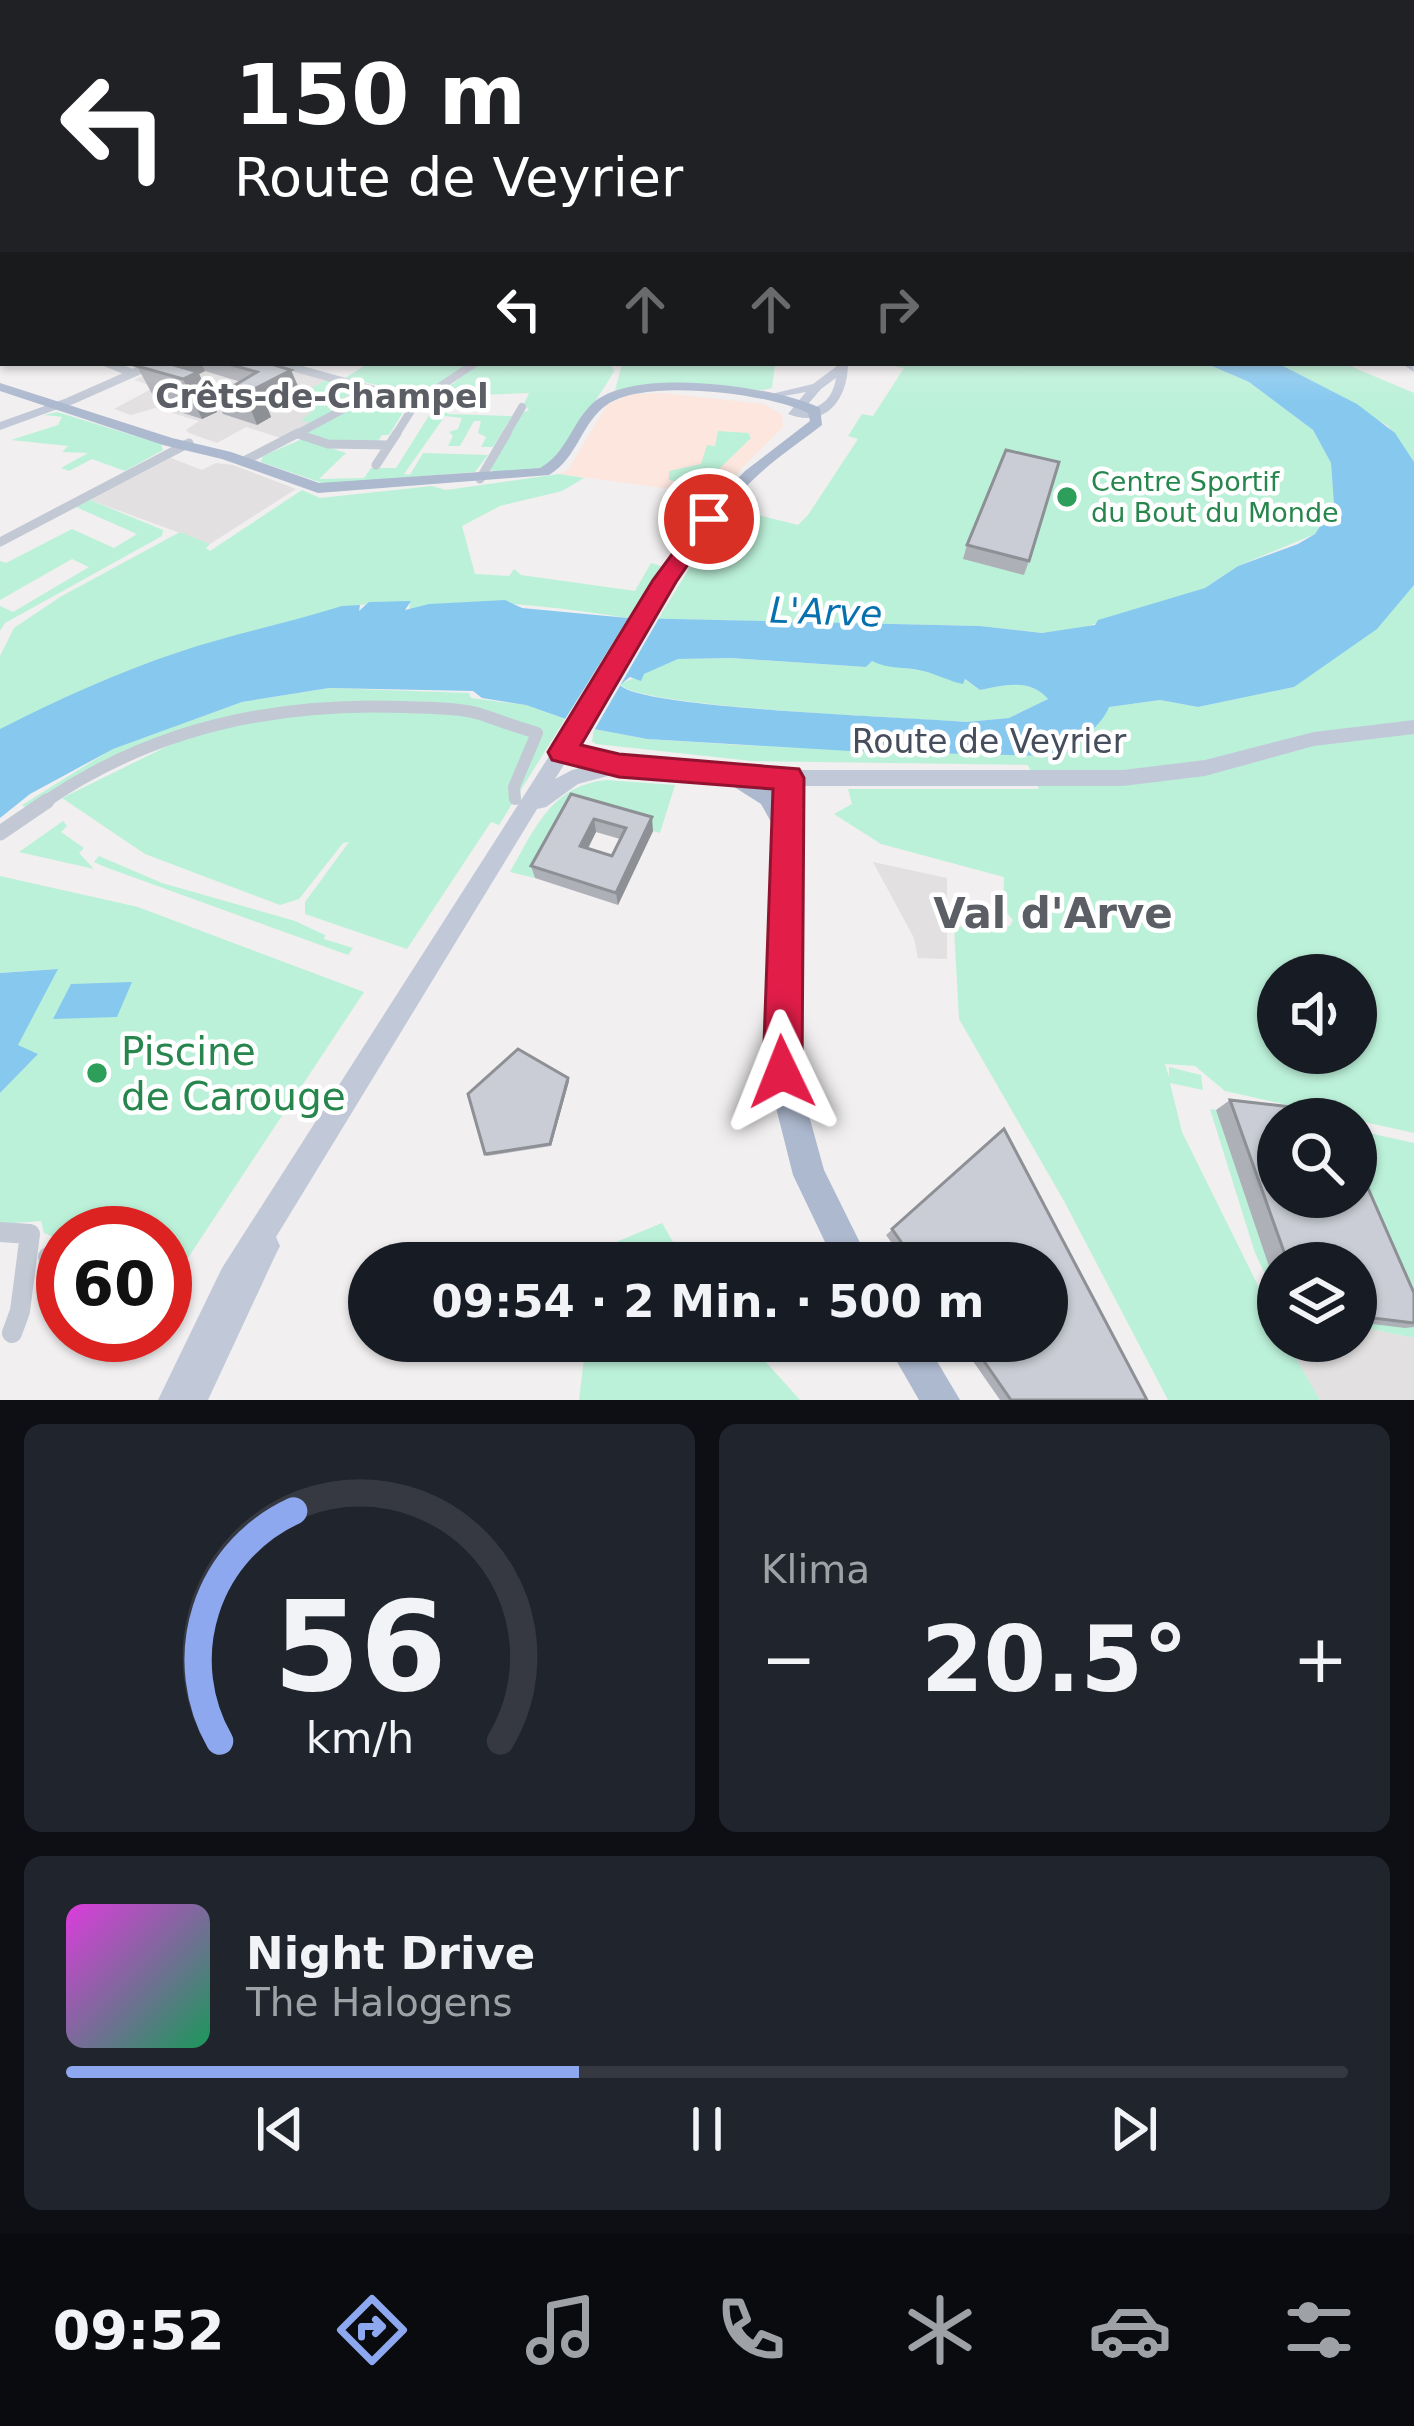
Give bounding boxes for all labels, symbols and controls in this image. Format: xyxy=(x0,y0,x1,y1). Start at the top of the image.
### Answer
text: 150 m xyxy=(234,46,526,144)
icon: left xyxy=(36,48,192,204)
text: Route de Veyrier xyxy=(234,146,683,209)
icon: left xyxy=(486,276,552,342)
icon: ahead xyxy=(612,276,678,342)
icon: ahead xyxy=(738,276,804,342)
icon: right xyxy=(864,276,930,342)
district label: Crêts-de-Champel xyxy=(155,377,489,416)
place label: Centre Sportif du Bout du Monde xyxy=(1091,466,1339,528)
pin xyxy=(658,468,760,570)
marker: Centre Sportif du Bout du Monde xyxy=(1054,484,1080,510)
icon: arrive xyxy=(676,486,742,552)
water label: L'Arve xyxy=(769,590,883,634)
street label: Route de Veyrier xyxy=(852,722,1127,761)
district label: Val d'Arve xyxy=(933,889,1173,938)
map controls xyxy=(1257,954,1377,1362)
button: sound xyxy=(1257,954,1377,1074)
position arrow xyxy=(719,1009,845,1135)
place label: Piscine de Carouge xyxy=(121,1029,346,1119)
marker: Piscine de Carouge xyxy=(84,1060,110,1086)
button: search xyxy=(1257,1098,1377,1218)
speed limit sign: 60 xyxy=(36,1206,192,1362)
button: layers xyxy=(1257,1242,1377,1362)
text: 09:54 · 2 Min. · 500 m xyxy=(432,1275,984,1328)
text: Klima xyxy=(761,1547,870,1592)
text: 56 xyxy=(273,1574,446,1719)
text: 20.5° xyxy=(921,1607,1188,1712)
text: − xyxy=(761,1621,816,1698)
text: + xyxy=(1293,1621,1348,1698)
text: km/h xyxy=(305,1713,414,1763)
text: Night Drive xyxy=(246,1927,535,1980)
text: The Halogens xyxy=(246,1980,513,2025)
icon: previous xyxy=(247,2096,313,2162)
icon: pause xyxy=(674,2096,740,2162)
icon: next xyxy=(1101,2096,1167,2162)
icon: directions xyxy=(330,2288,414,2372)
icon: music xyxy=(519,2288,603,2372)
icon: phone xyxy=(709,2288,793,2372)
icon: climate xyxy=(898,2288,982,2372)
icon: car xyxy=(1088,2288,1172,2372)
icon: filters xyxy=(1277,2288,1361,2372)
text: 09:52 xyxy=(53,2299,225,2362)

